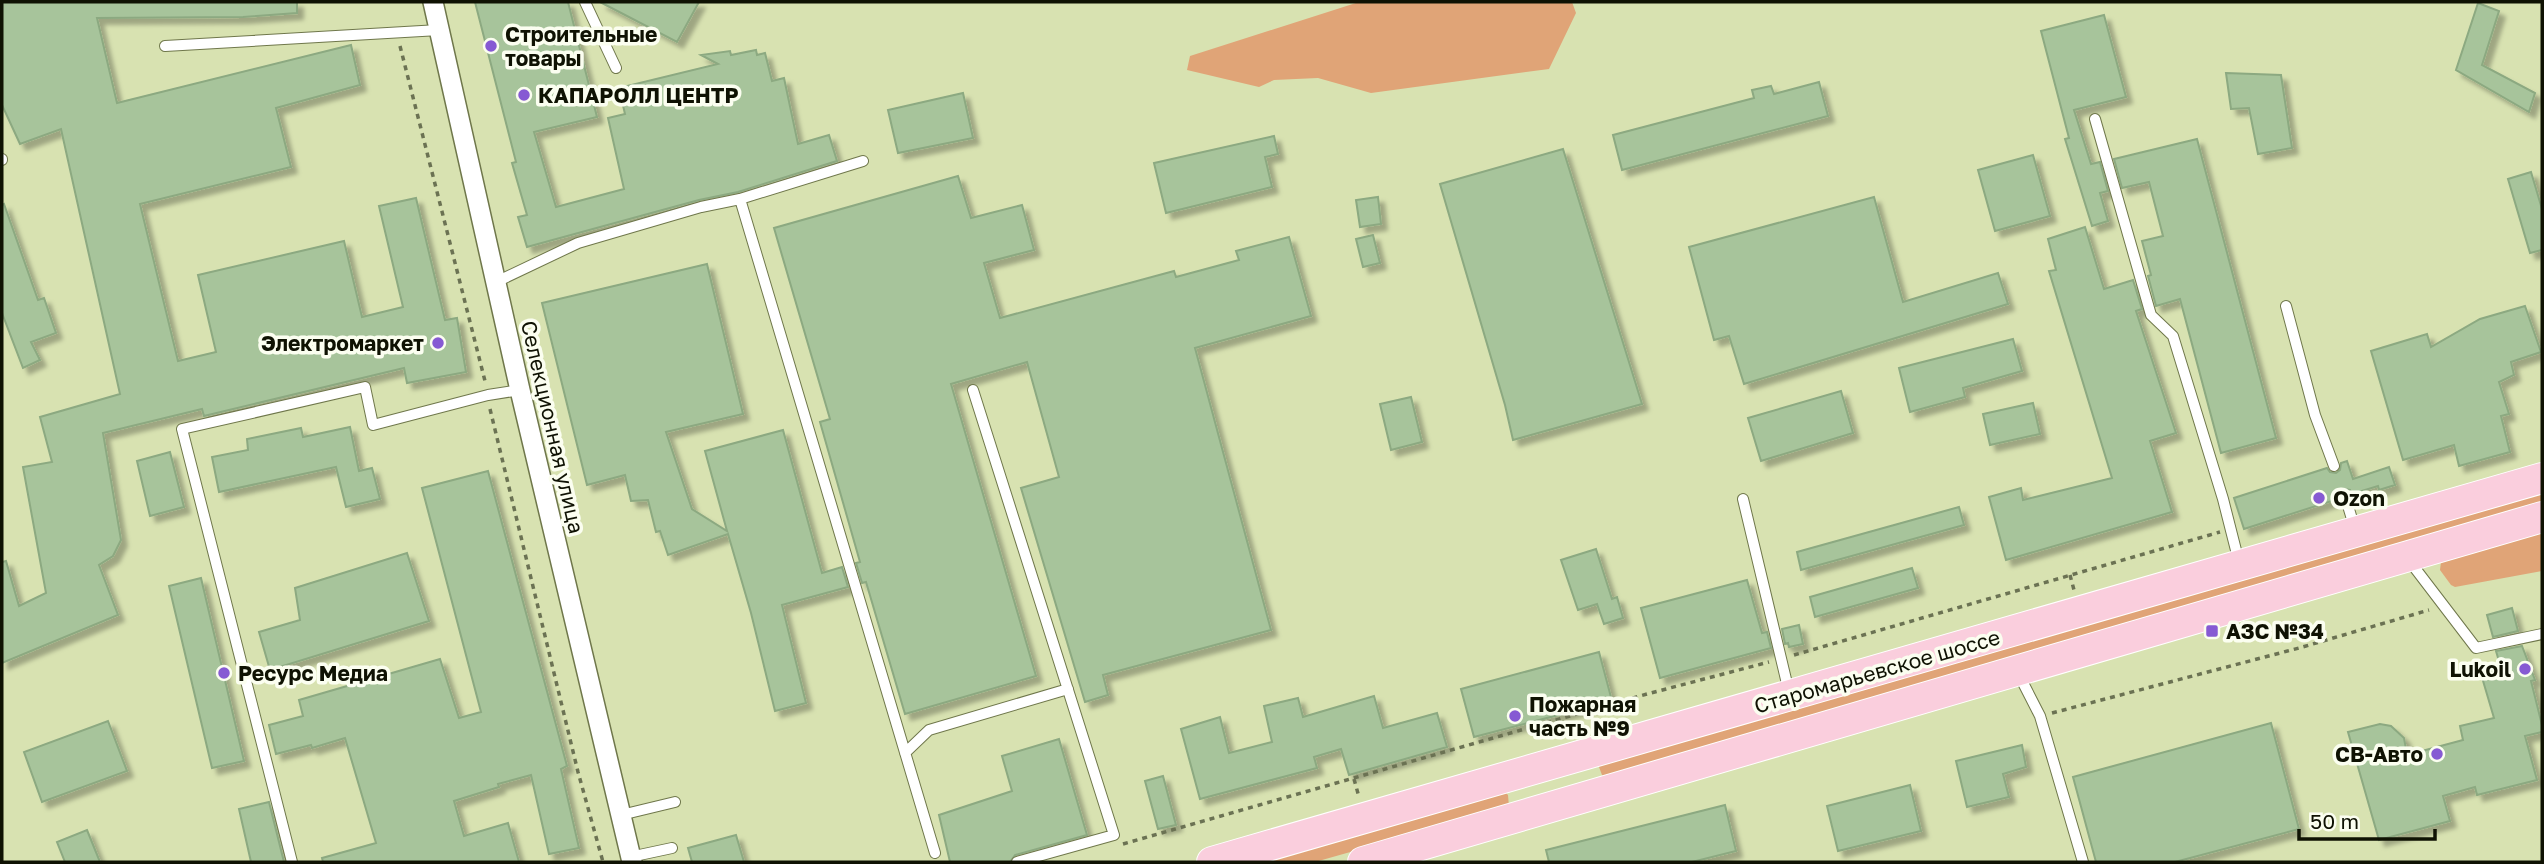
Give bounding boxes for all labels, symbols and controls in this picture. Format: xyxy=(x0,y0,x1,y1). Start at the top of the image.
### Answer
place label: Строительные товары xyxy=(505,21,657,71)
marker: Строительные товары xyxy=(483,38,499,54)
place label: КАПАРОЛЛ ЦЕНТР xyxy=(538,82,739,108)
marker: КАПАРОЛЛ ЦЕНТР xyxy=(516,87,532,103)
street label: Селекционная улица xyxy=(516,318,590,536)
place label: Электромаркет xyxy=(261,330,424,356)
marker: Электромаркет xyxy=(430,335,446,351)
place label: Ozon xyxy=(2333,485,2385,511)
marker: Ozon xyxy=(2311,490,2327,506)
place label: АЗС №34 xyxy=(2226,618,2324,644)
street label: Старомарьевское шоссе xyxy=(1751,623,2003,719)
marker: АЗС №34 xyxy=(2204,623,2220,639)
place label: Lukoil xyxy=(2450,656,2511,682)
place label: Ресурс Медиа xyxy=(238,660,388,686)
marker: Lukoil xyxy=(2517,661,2533,677)
marker: Ресурс Медиа xyxy=(216,665,232,681)
place label: Пожарная часть №9 xyxy=(1529,691,1636,741)
marker: Пожарная часть №9 xyxy=(1507,708,1523,724)
place label: СВ-Авто xyxy=(2335,741,2423,767)
marker: СВ-Авто xyxy=(2429,746,2445,762)
scale bar xyxy=(2299,798,2436,842)
text: 50 m xyxy=(2310,808,2359,834)

